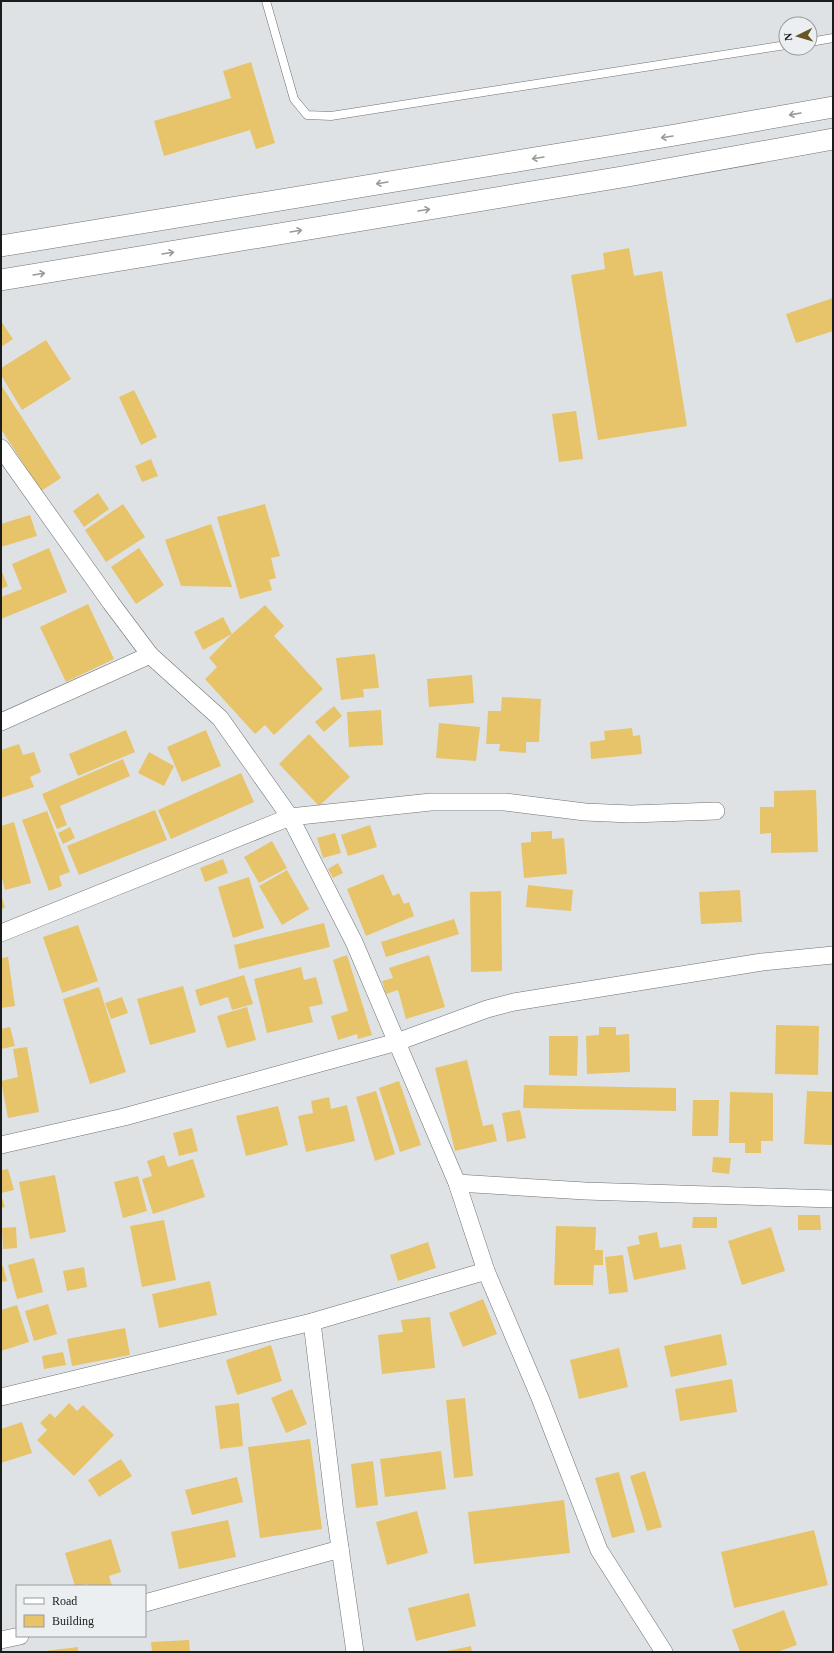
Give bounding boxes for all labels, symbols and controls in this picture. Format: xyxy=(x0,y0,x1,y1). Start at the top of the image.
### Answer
north arrow xyxy=(778,16,818,56)
text: N xyxy=(782,32,794,41)
one-way arrow xyxy=(788,110,801,118)
one-way arrow xyxy=(660,133,673,141)
one-way arrow xyxy=(532,154,545,162)
one-way arrow xyxy=(376,180,389,188)
one-way arrow xyxy=(417,206,430,214)
one-way arrow xyxy=(289,227,302,235)
one-way arrow xyxy=(161,249,174,257)
one-way arrow xyxy=(33,270,46,278)
legend xyxy=(16,1585,146,1637)
text: Road xyxy=(52,1594,77,1608)
text: Building xyxy=(52,1614,94,1628)

